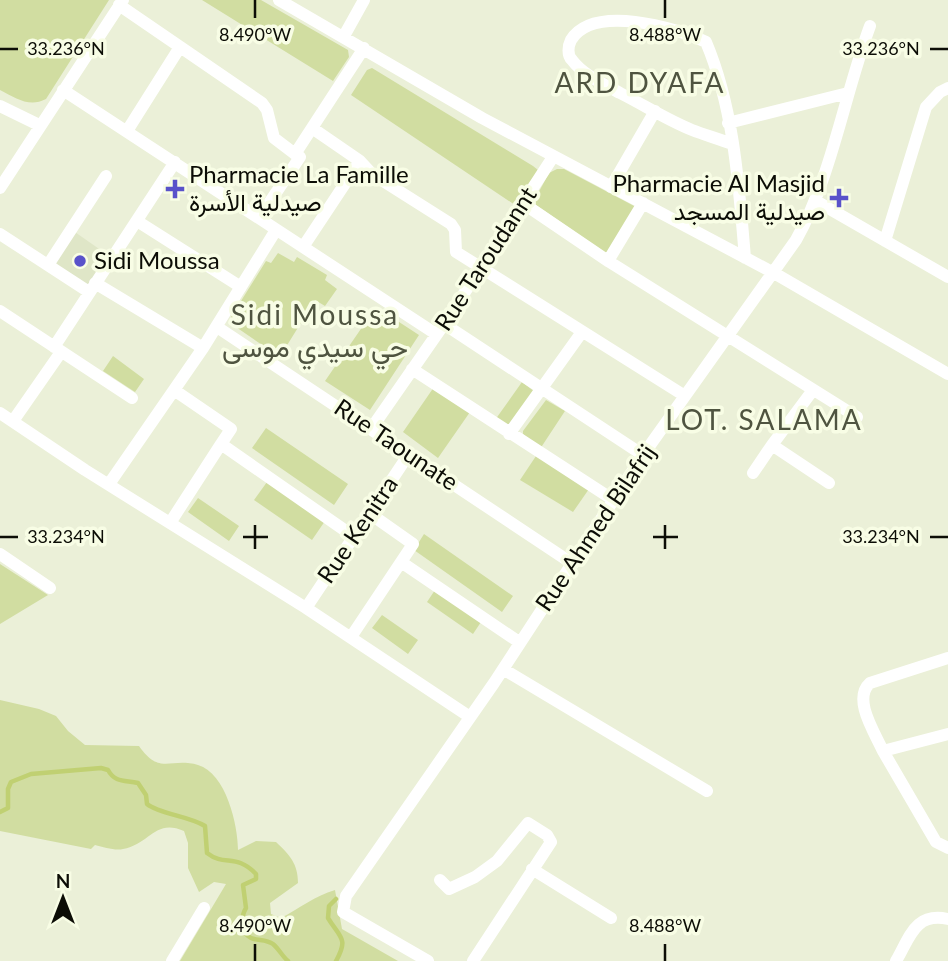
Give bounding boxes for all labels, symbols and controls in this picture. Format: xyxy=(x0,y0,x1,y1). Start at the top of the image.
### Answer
text: 8.490°W xyxy=(219,23,291,45)
text: 8.488°W xyxy=(629,23,701,45)
text: 33.236°N xyxy=(27,37,105,59)
text: 33.236°N xyxy=(842,37,920,59)
district label: ARD DYAFA xyxy=(555,65,725,99)
place label: Pharmacie La Famille صيدلية الأسرة xyxy=(189,159,409,218)
place label: Pharmacie Al Masjid صيدلية المسجد xyxy=(612,168,825,226)
marker: Pharmacie La Famille صيدلية الأسرة xyxy=(167,181,183,197)
street label: Rue Taroudannt xyxy=(428,181,542,335)
marker: Pharmacie Al Masjid صيدلية المسجد xyxy=(831,190,847,206)
place label: Sidi Moussa xyxy=(94,245,220,274)
marker: Sidi Moussa xyxy=(72,253,88,269)
district label: Sidi Moussa حي سيدي موسى xyxy=(222,297,408,370)
street label: Rue Taounate xyxy=(330,392,464,496)
district label: LOT. SALAMA xyxy=(665,402,863,436)
street label: Rue Ahmed Bilafrij xyxy=(528,438,661,616)
street label: Rue Kenitra xyxy=(310,470,403,588)
text: 33.234°N xyxy=(27,525,105,547)
text: 33.234°N xyxy=(842,525,920,547)
north arrow xyxy=(28,863,98,933)
text: N xyxy=(56,869,70,892)
text: 8.490°W xyxy=(219,914,291,936)
text: 8.488°W xyxy=(629,914,701,936)

